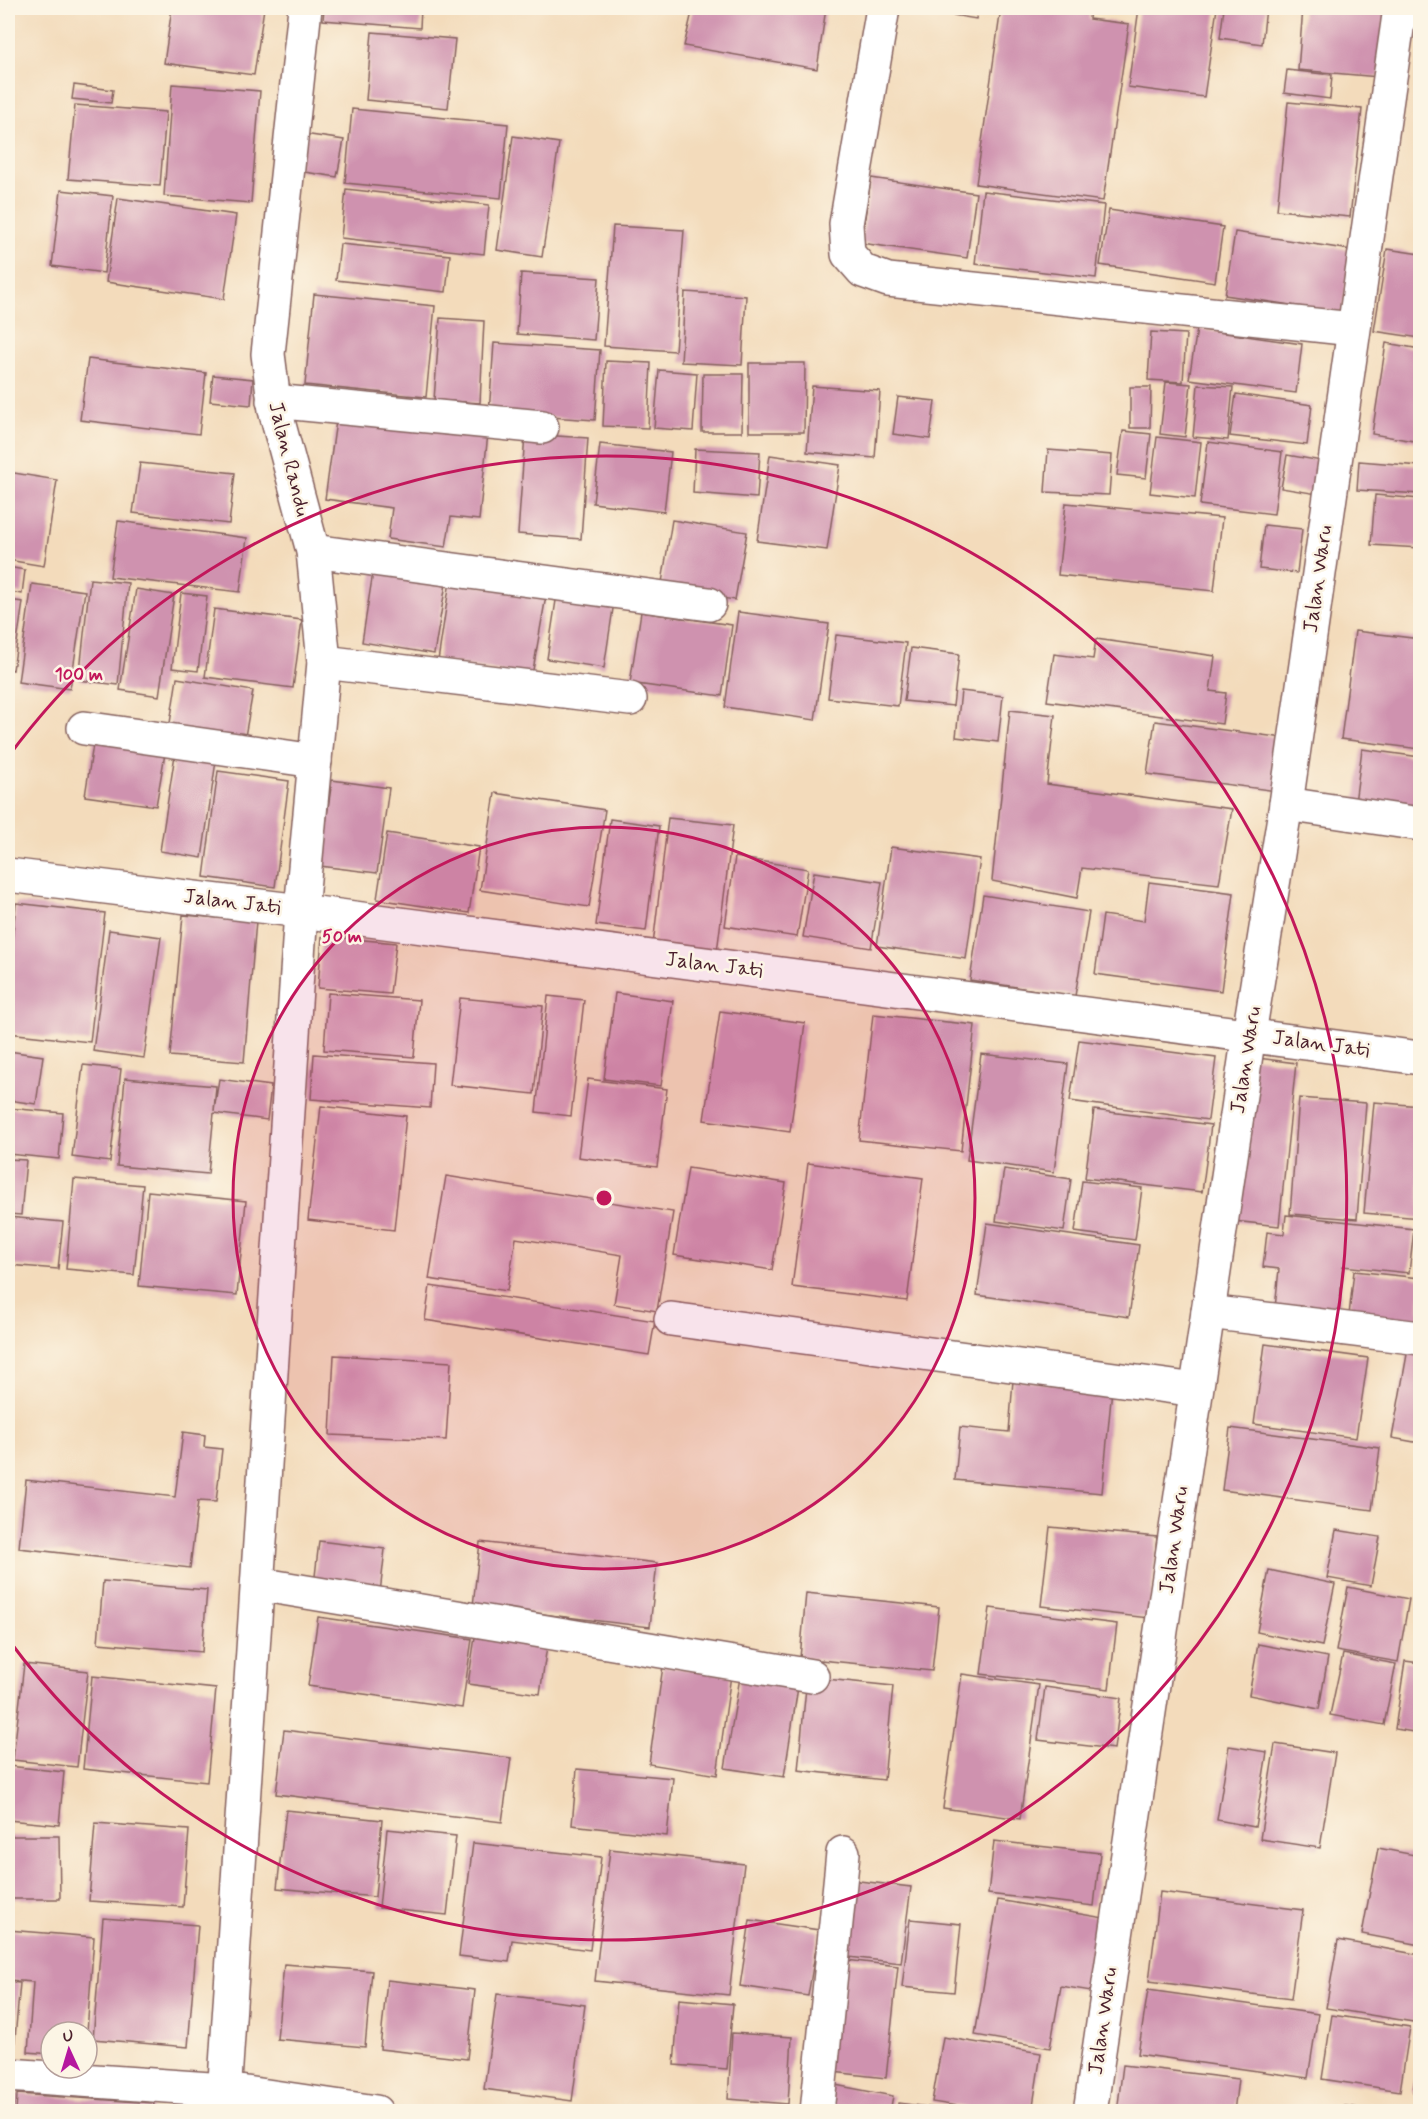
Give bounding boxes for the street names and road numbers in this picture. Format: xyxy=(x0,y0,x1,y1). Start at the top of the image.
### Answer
street label: Jalan Randu xyxy=(261,399,317,519)
street label: Jalan Waru xyxy=(1297,523,1339,635)
street label: Jalan Jati xyxy=(182,882,282,922)
street label: Jalan Jati xyxy=(664,945,764,985)
street label: Jalan Waru xyxy=(1224,1004,1268,1116)
street label: Jalan Jati xyxy=(1271,1023,1371,1065)
street label: Jalan Waru xyxy=(1153,1484,1195,1596)
street label: Jalan Waru xyxy=(1082,1965,1124,2077)

